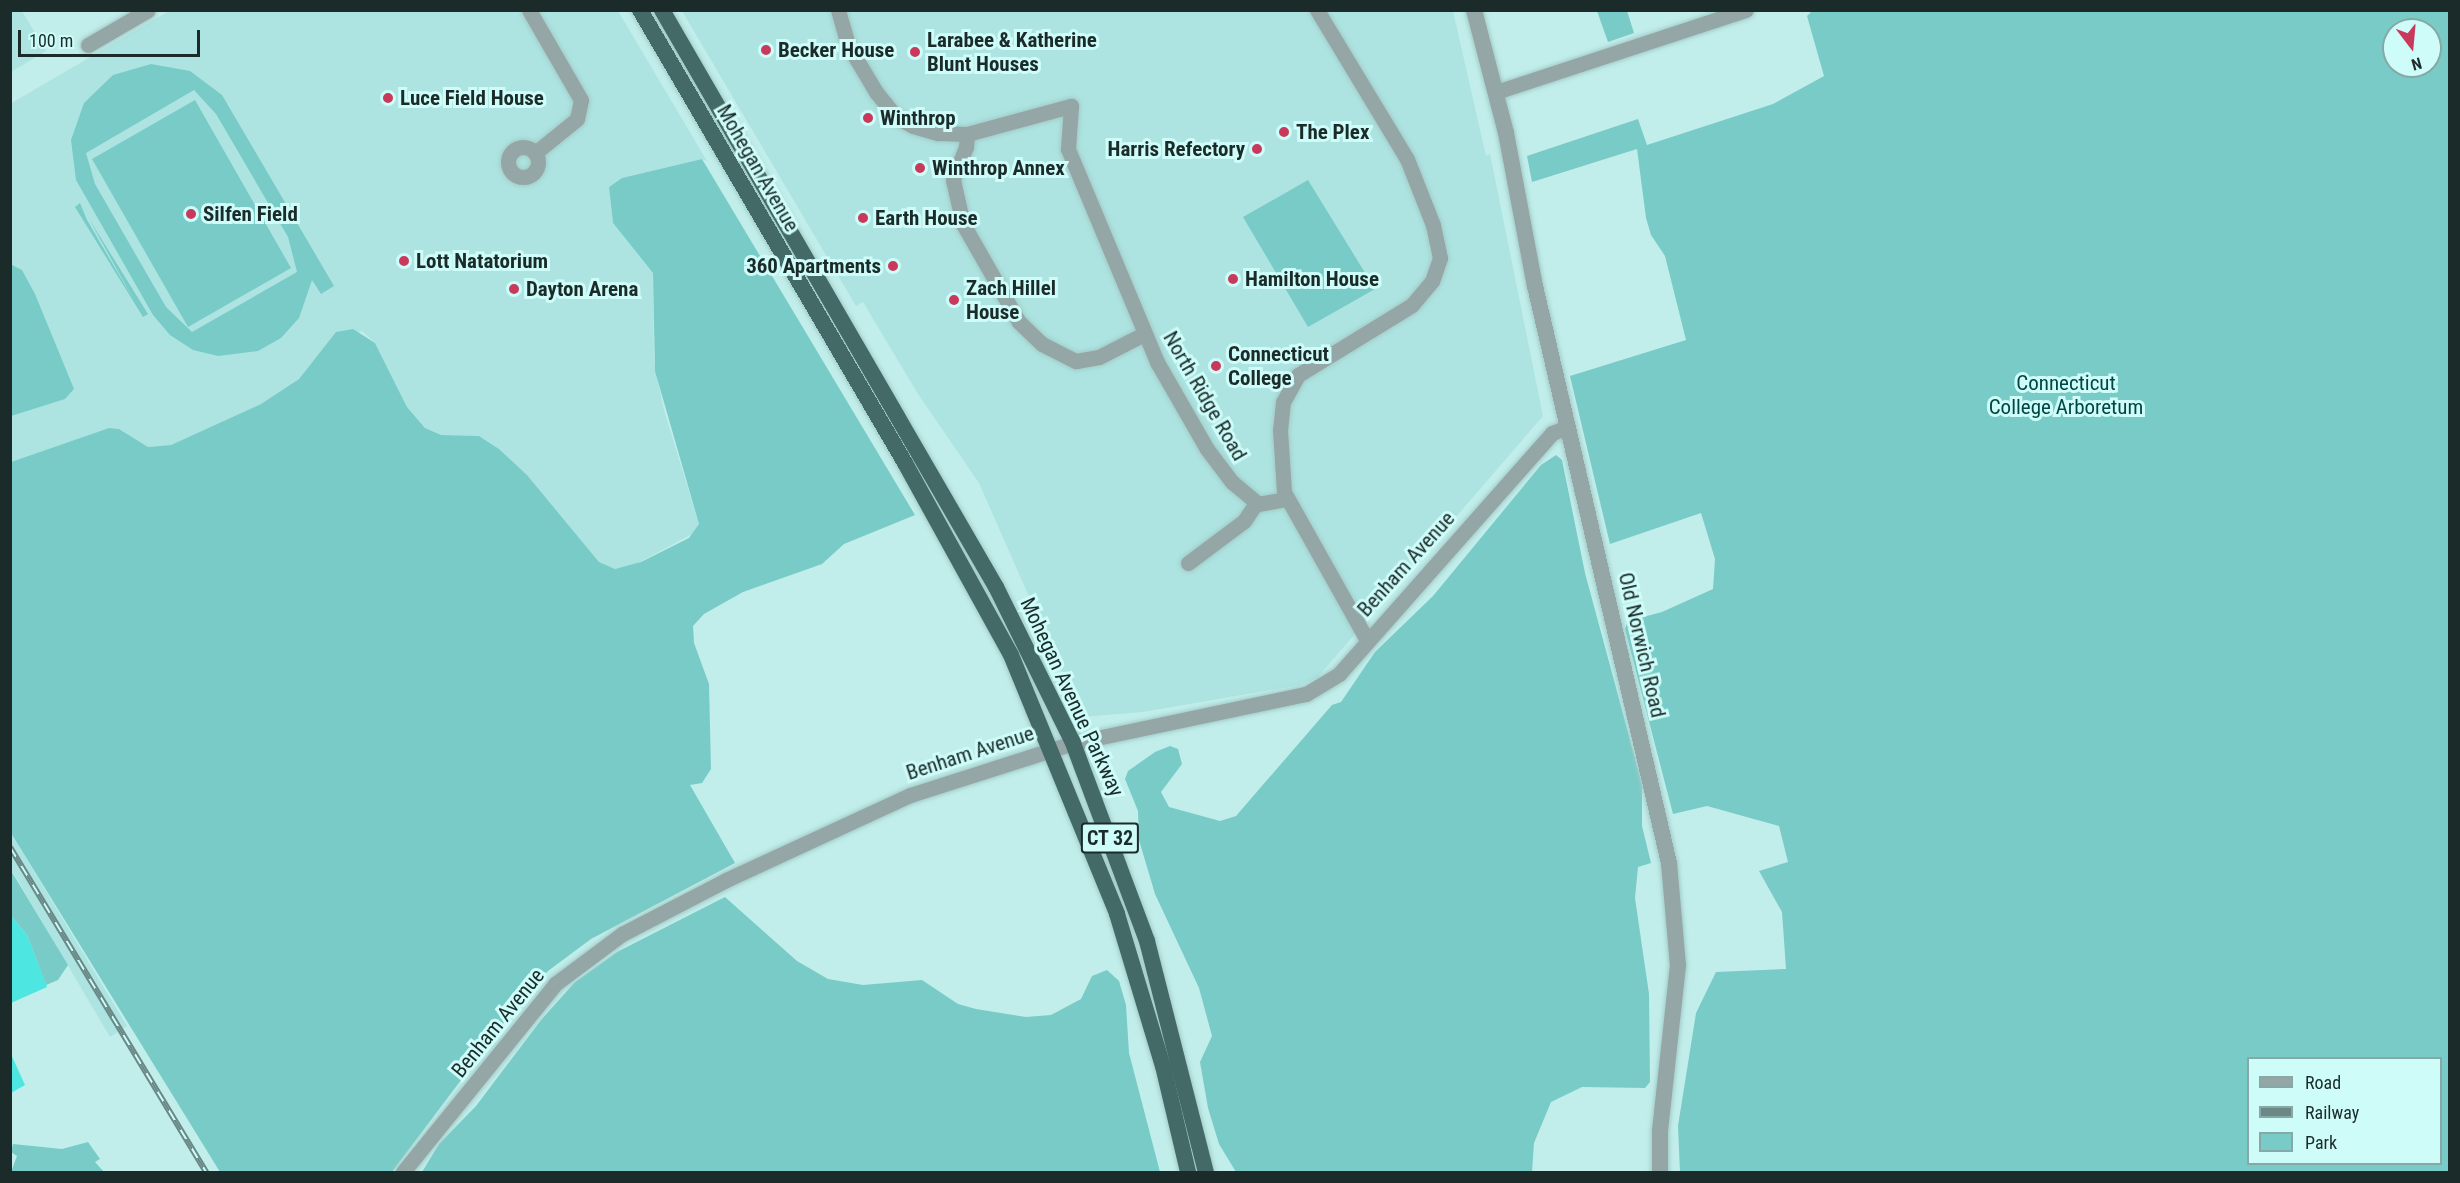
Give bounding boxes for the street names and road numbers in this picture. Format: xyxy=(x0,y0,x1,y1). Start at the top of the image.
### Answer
street label: Mohegan Avenue xyxy=(712,100,804,236)
street label: North Ridge Road xyxy=(1158,327,1252,465)
street label: Benham Avenue xyxy=(1352,506,1460,622)
street label: Old Norwich Road xyxy=(1613,570,1671,720)
street label: Mohegan Avenue Parkway xyxy=(1015,593,1129,801)
street label: Benham Avenue xyxy=(903,721,1037,785)
road number: CT 32 xyxy=(1080,821,1140,855)
street label: Benham Avenue xyxy=(446,963,550,1083)

